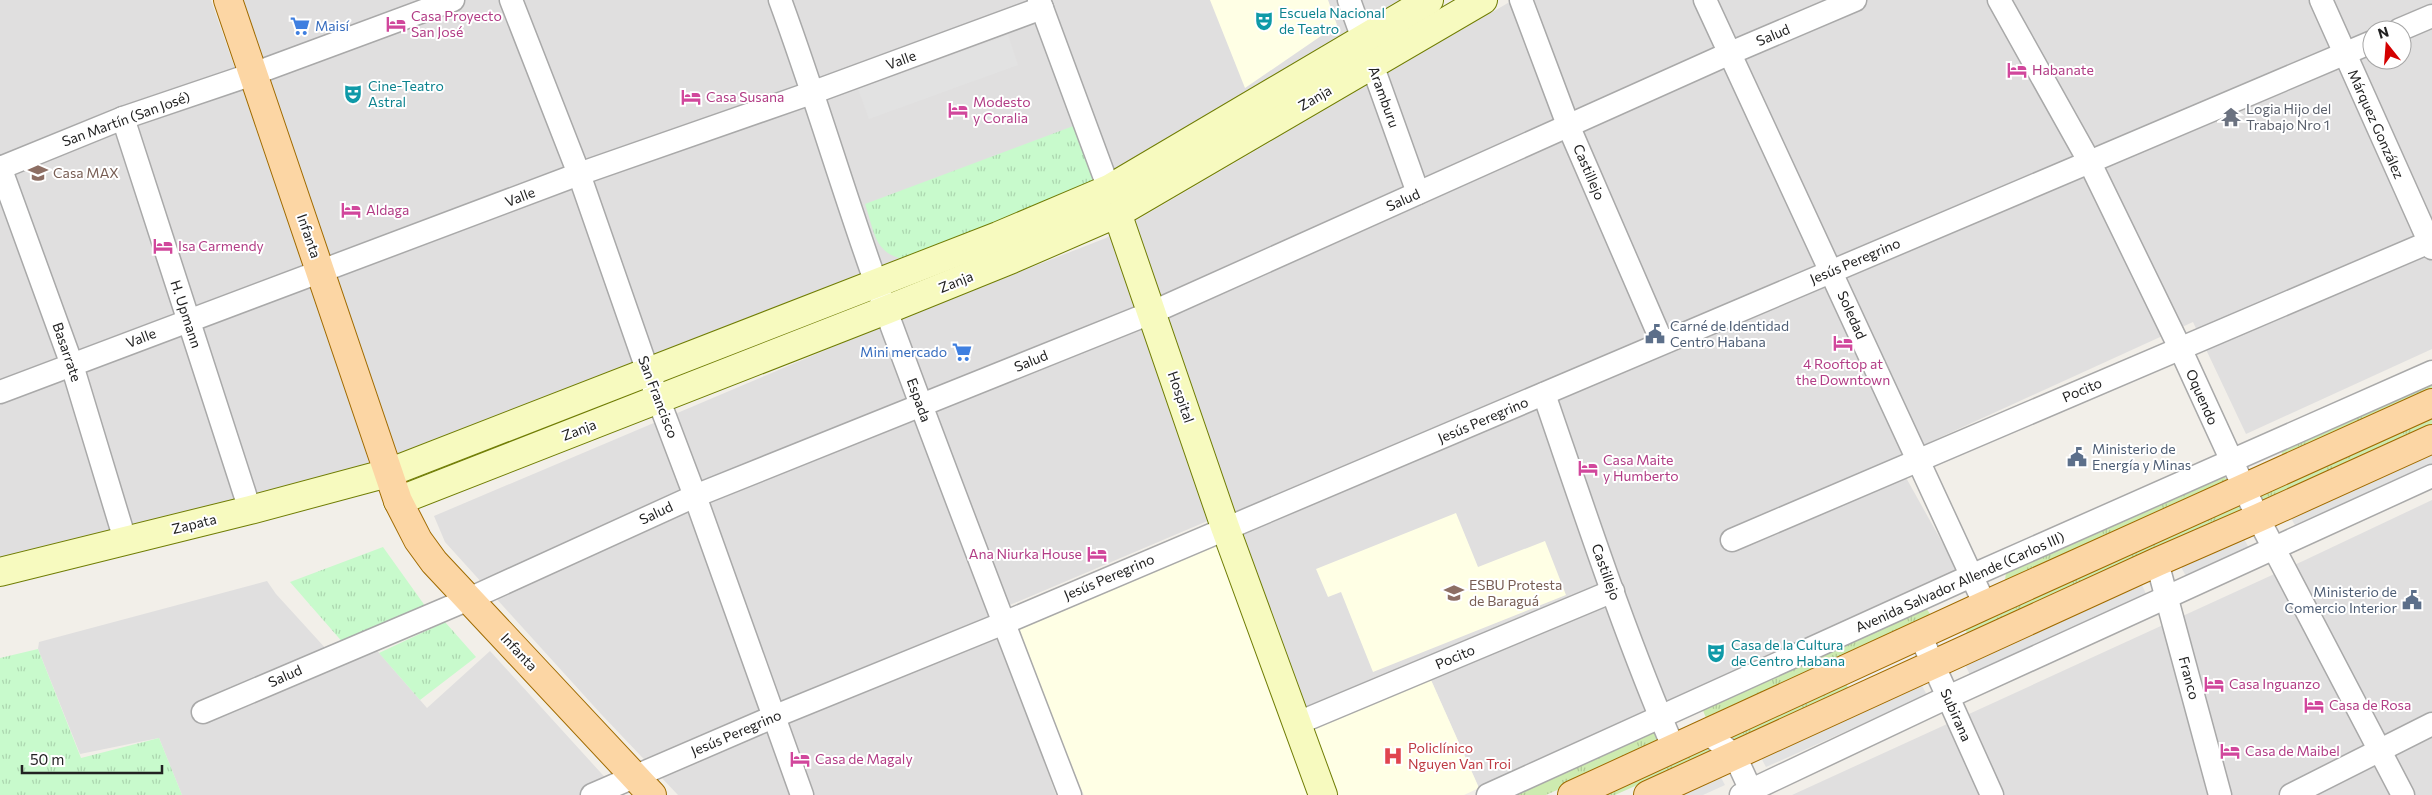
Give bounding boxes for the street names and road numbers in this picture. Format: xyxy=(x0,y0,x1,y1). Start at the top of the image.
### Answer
street label: Salud xyxy=(1753,20,1792,49)
street label: Valle xyxy=(883,46,918,73)
street label: Aramburu xyxy=(1366,64,1403,130)
street label: Márquez González xyxy=(2345,67,2408,181)
street label: Zanja xyxy=(1295,81,1334,114)
street label: San Martín (San José) xyxy=(59,87,192,150)
street label: Castillejo xyxy=(1570,141,1609,202)
street label: Valle xyxy=(502,183,537,210)
street label: Salud xyxy=(1383,185,1422,214)
street label: Infanta xyxy=(294,211,325,260)
street label: Jesús Peregrino xyxy=(1807,234,1903,287)
street label: Zanja xyxy=(936,267,976,296)
street label: H. Upmann xyxy=(167,278,205,350)
street label: Soledad xyxy=(1834,288,1871,342)
street label: Basarrate xyxy=(49,320,86,384)
street label: Valle xyxy=(123,324,158,351)
street label: Salud xyxy=(1011,346,1050,375)
street label: San Francisco xyxy=(635,353,682,440)
street label: Oquendo xyxy=(2183,366,2222,427)
street label: Hospital xyxy=(1165,369,1198,425)
street label: Pocito xyxy=(2059,374,2104,405)
street label: Espada xyxy=(904,375,935,424)
street label: Jesús Peregrino xyxy=(1435,393,1531,446)
street label: Zanja xyxy=(559,415,599,444)
street label: Salud xyxy=(636,497,675,528)
street label: Zapata xyxy=(170,510,218,537)
street label: Avenida Salvador Allende (Carlos III) xyxy=(1853,528,2067,635)
street label: Castillejo xyxy=(1588,541,1625,602)
street label: Jesús Peregrino xyxy=(1061,550,1157,603)
street label: Infanta xyxy=(498,629,541,674)
street label: Pocito xyxy=(1432,641,1477,672)
street label: Franco xyxy=(2176,654,2203,701)
street label: Salud xyxy=(265,661,304,690)
street label: Subirana xyxy=(1937,686,1976,744)
street label: Jesús Peregrino xyxy=(688,706,784,759)

